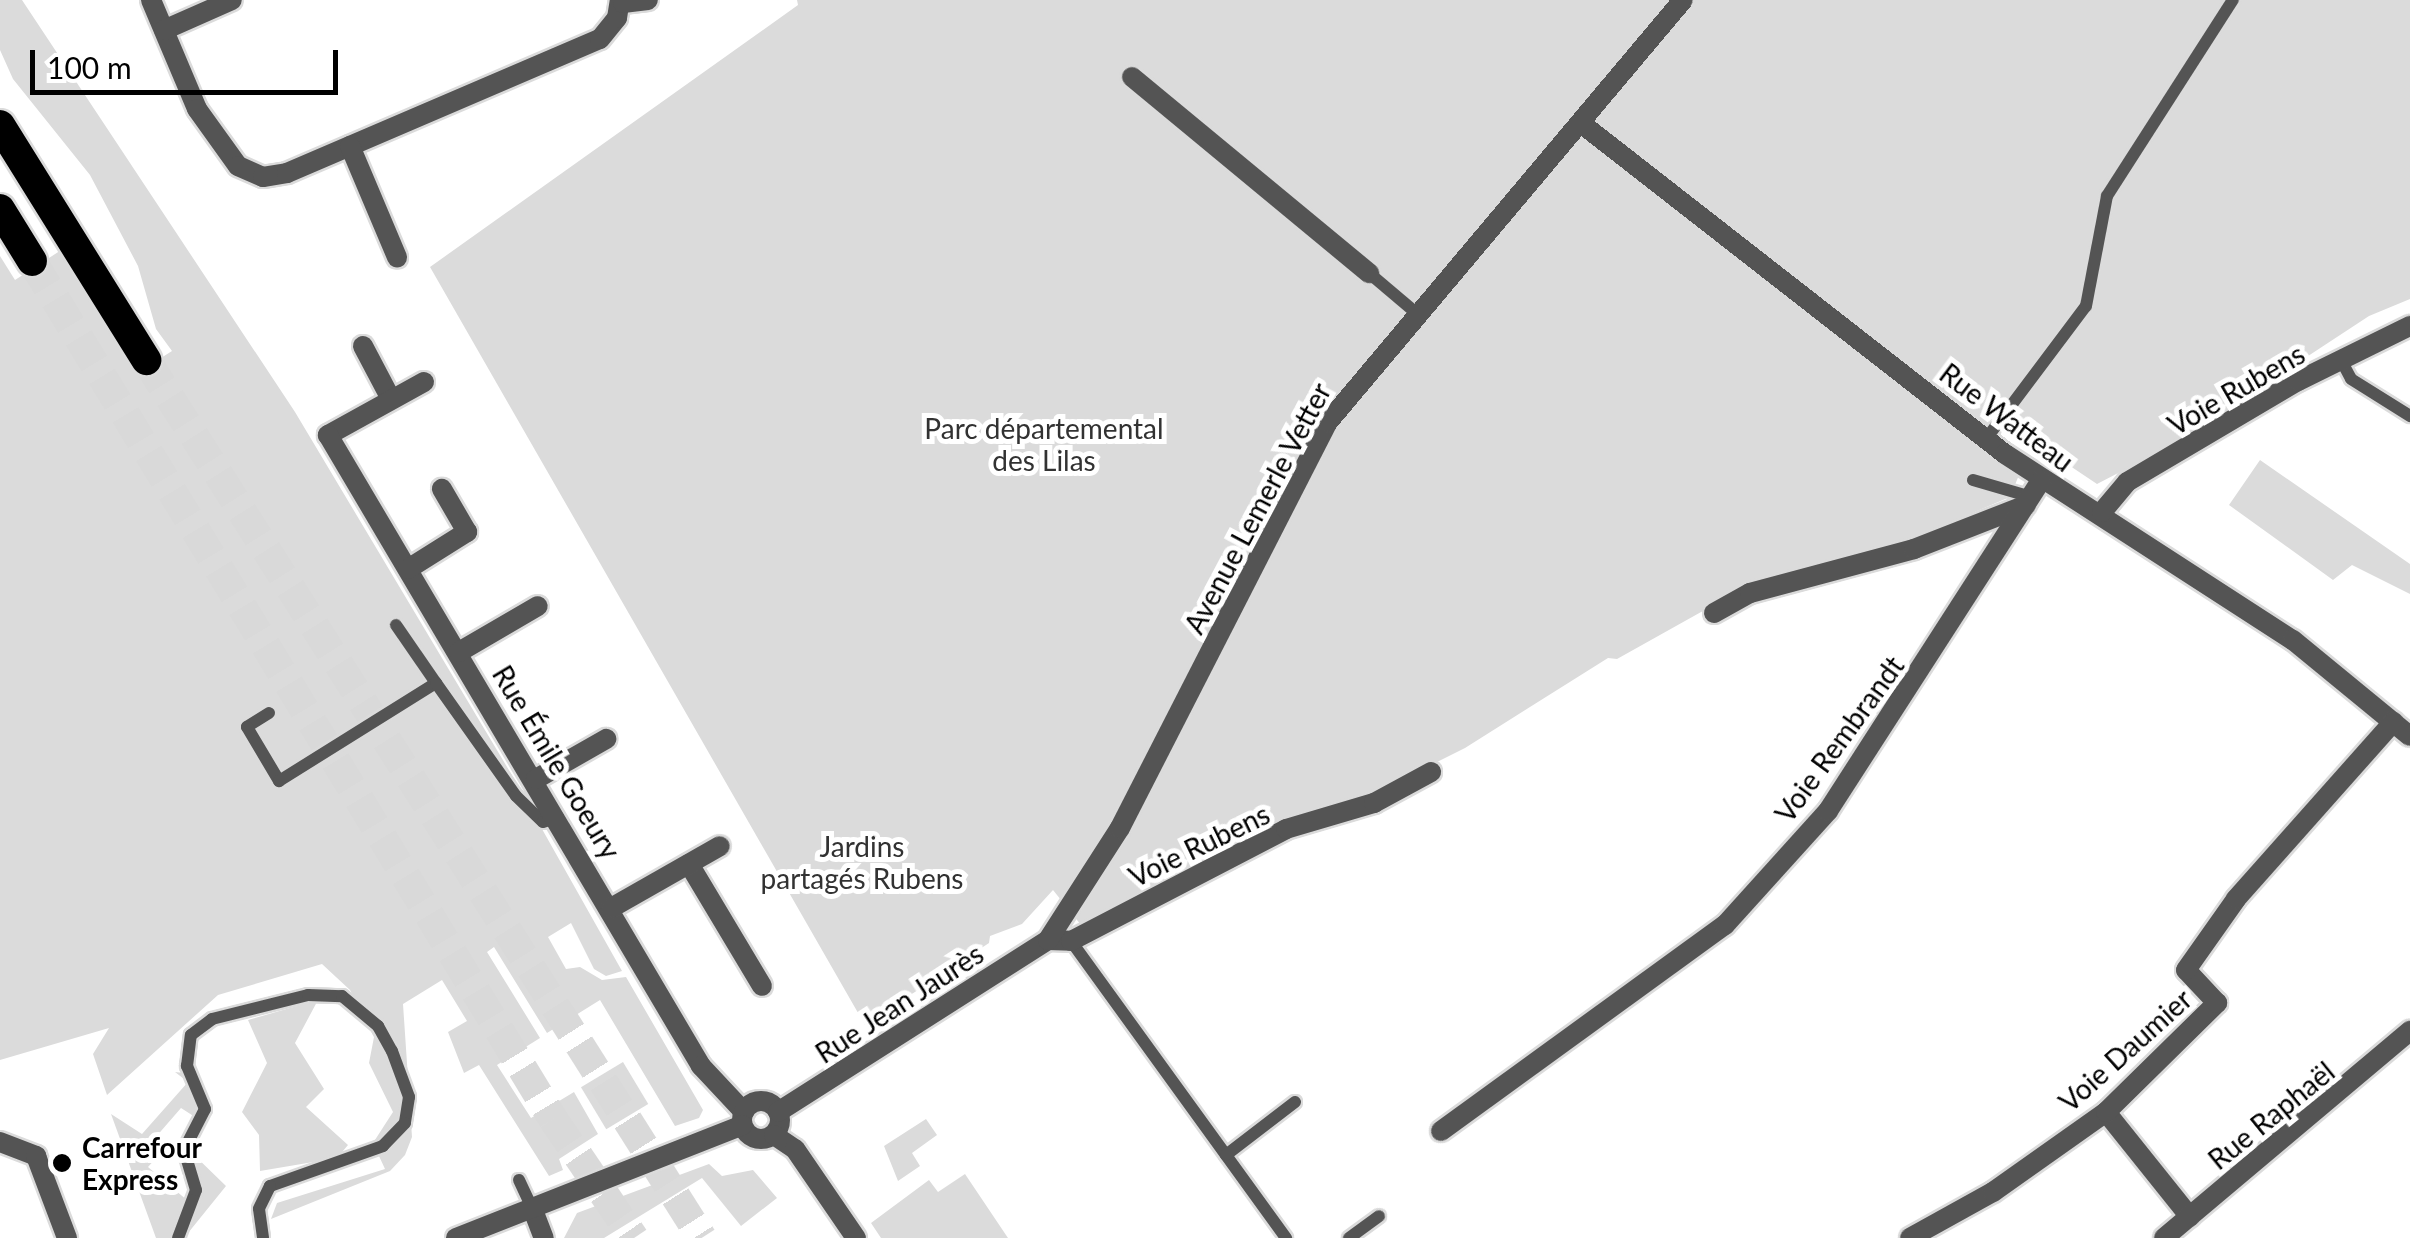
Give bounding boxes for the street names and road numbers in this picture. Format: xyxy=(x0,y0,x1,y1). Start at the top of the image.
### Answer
street label: Voie Rubens xyxy=(2162,336,2310,442)
street label: Rue Watteau xyxy=(1933,356,2081,478)
street label: Avenue Lemerle Vetter xyxy=(1176,376,1338,640)
street label: Voie Rembrandt xyxy=(1768,650,1910,828)
street label: Rue Émile Goeury xyxy=(486,659,628,865)
street label: Voie Rubens xyxy=(1123,797,1275,893)
street label: Rue Jean Jaurès xyxy=(808,936,990,1070)
street label: Voie Daumier xyxy=(2052,982,2198,1118)
street label: Rue Raphaël xyxy=(2201,1054,2341,1176)

